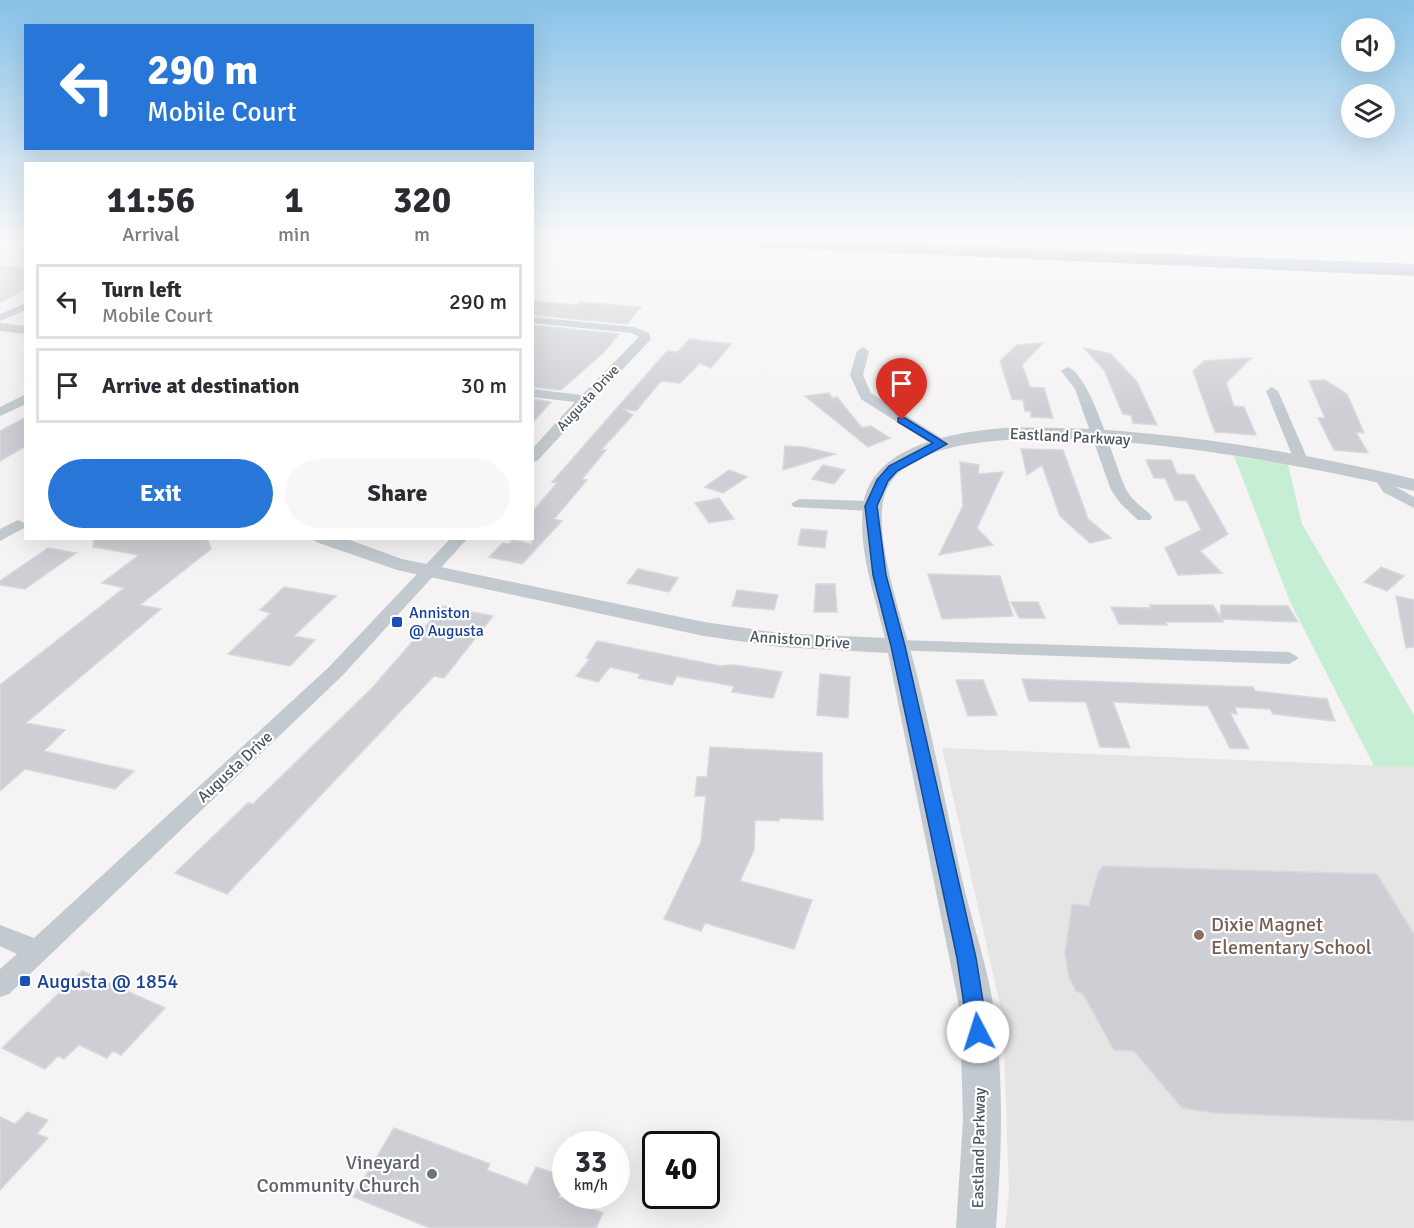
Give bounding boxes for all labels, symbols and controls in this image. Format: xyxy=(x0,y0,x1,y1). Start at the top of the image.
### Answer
map controls xyxy=(1341,18,1395,138)
button: sound xyxy=(1341,18,1395,72)
text: 290 m xyxy=(147,45,258,96)
icon: left xyxy=(48,48,126,126)
button: layers xyxy=(1341,84,1395,138)
text: Mobile Court xyxy=(147,96,296,129)
text: 11:56 xyxy=(107,178,195,223)
text: 1 xyxy=(284,178,304,223)
text: 320 xyxy=(393,178,451,223)
text: Arrival xyxy=(122,222,180,247)
text: min xyxy=(278,222,310,247)
text: m xyxy=(414,222,430,247)
text: Turn left xyxy=(102,276,182,303)
icon: left xyxy=(51,285,84,318)
text: 290 m xyxy=(449,288,507,315)
text: Mobile Court xyxy=(102,303,213,328)
pin xyxy=(876,358,927,420)
street label: Augusta Drive xyxy=(553,362,623,434)
icon: arrive xyxy=(885,367,918,400)
icon: arrive xyxy=(51,369,84,402)
text: Arrive at destination xyxy=(102,372,299,399)
text: 30 m xyxy=(461,372,507,399)
street label: Eastland Parkway xyxy=(1009,424,1131,450)
button: Exit xyxy=(48,459,273,528)
button: Share xyxy=(285,459,510,528)
place label: Anniston @ Augusta xyxy=(409,603,484,641)
marker: Anniston @ Augusta xyxy=(390,615,404,629)
street label: Anniston Drive xyxy=(749,627,851,653)
street label: Augusta Drive xyxy=(193,727,277,807)
place label: Dixie Magnet Elementary School xyxy=(1211,912,1372,960)
marker: Dixie Magnet Elementary School xyxy=(1192,928,1206,942)
place label: Augusta @ 1854 xyxy=(37,969,179,994)
marker: Augusta @ 1854 xyxy=(18,974,32,988)
position arrow xyxy=(946,1000,1010,1064)
street label: Eastland Parkway xyxy=(968,1087,990,1209)
speed limit sign: 40 xyxy=(642,1131,720,1209)
text: 33 xyxy=(575,1144,607,1181)
place label: Vineyard Community Church xyxy=(257,1150,420,1198)
marker: Vineyard Community Church xyxy=(425,1167,439,1181)
text: km/h xyxy=(574,1176,608,1194)

